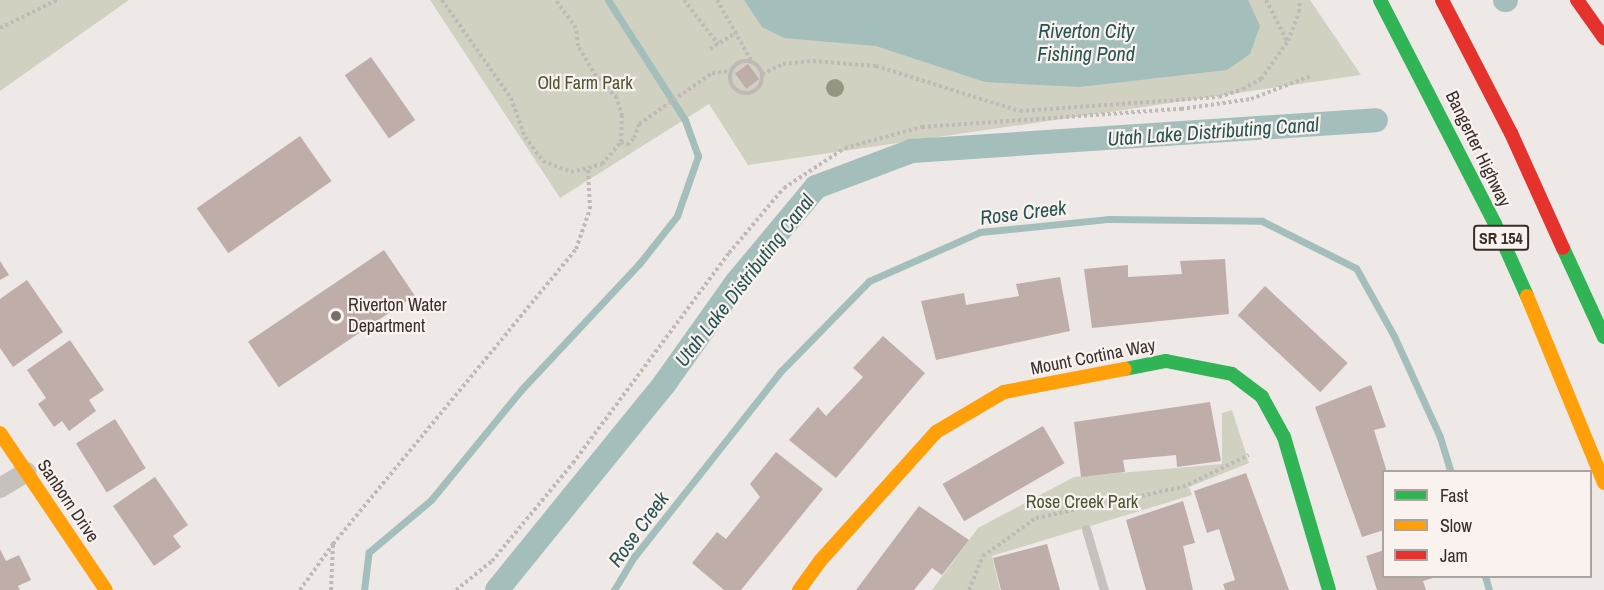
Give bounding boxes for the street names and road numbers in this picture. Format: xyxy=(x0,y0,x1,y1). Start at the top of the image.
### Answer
street label: Bangerter Highway xyxy=(1441,87,1515,211)
road number: SR 154 xyxy=(1472,225,1530,251)
street label: Mount Cortina Way xyxy=(1029,334,1157,380)
street label: Sanborn Drive xyxy=(32,456,104,546)

